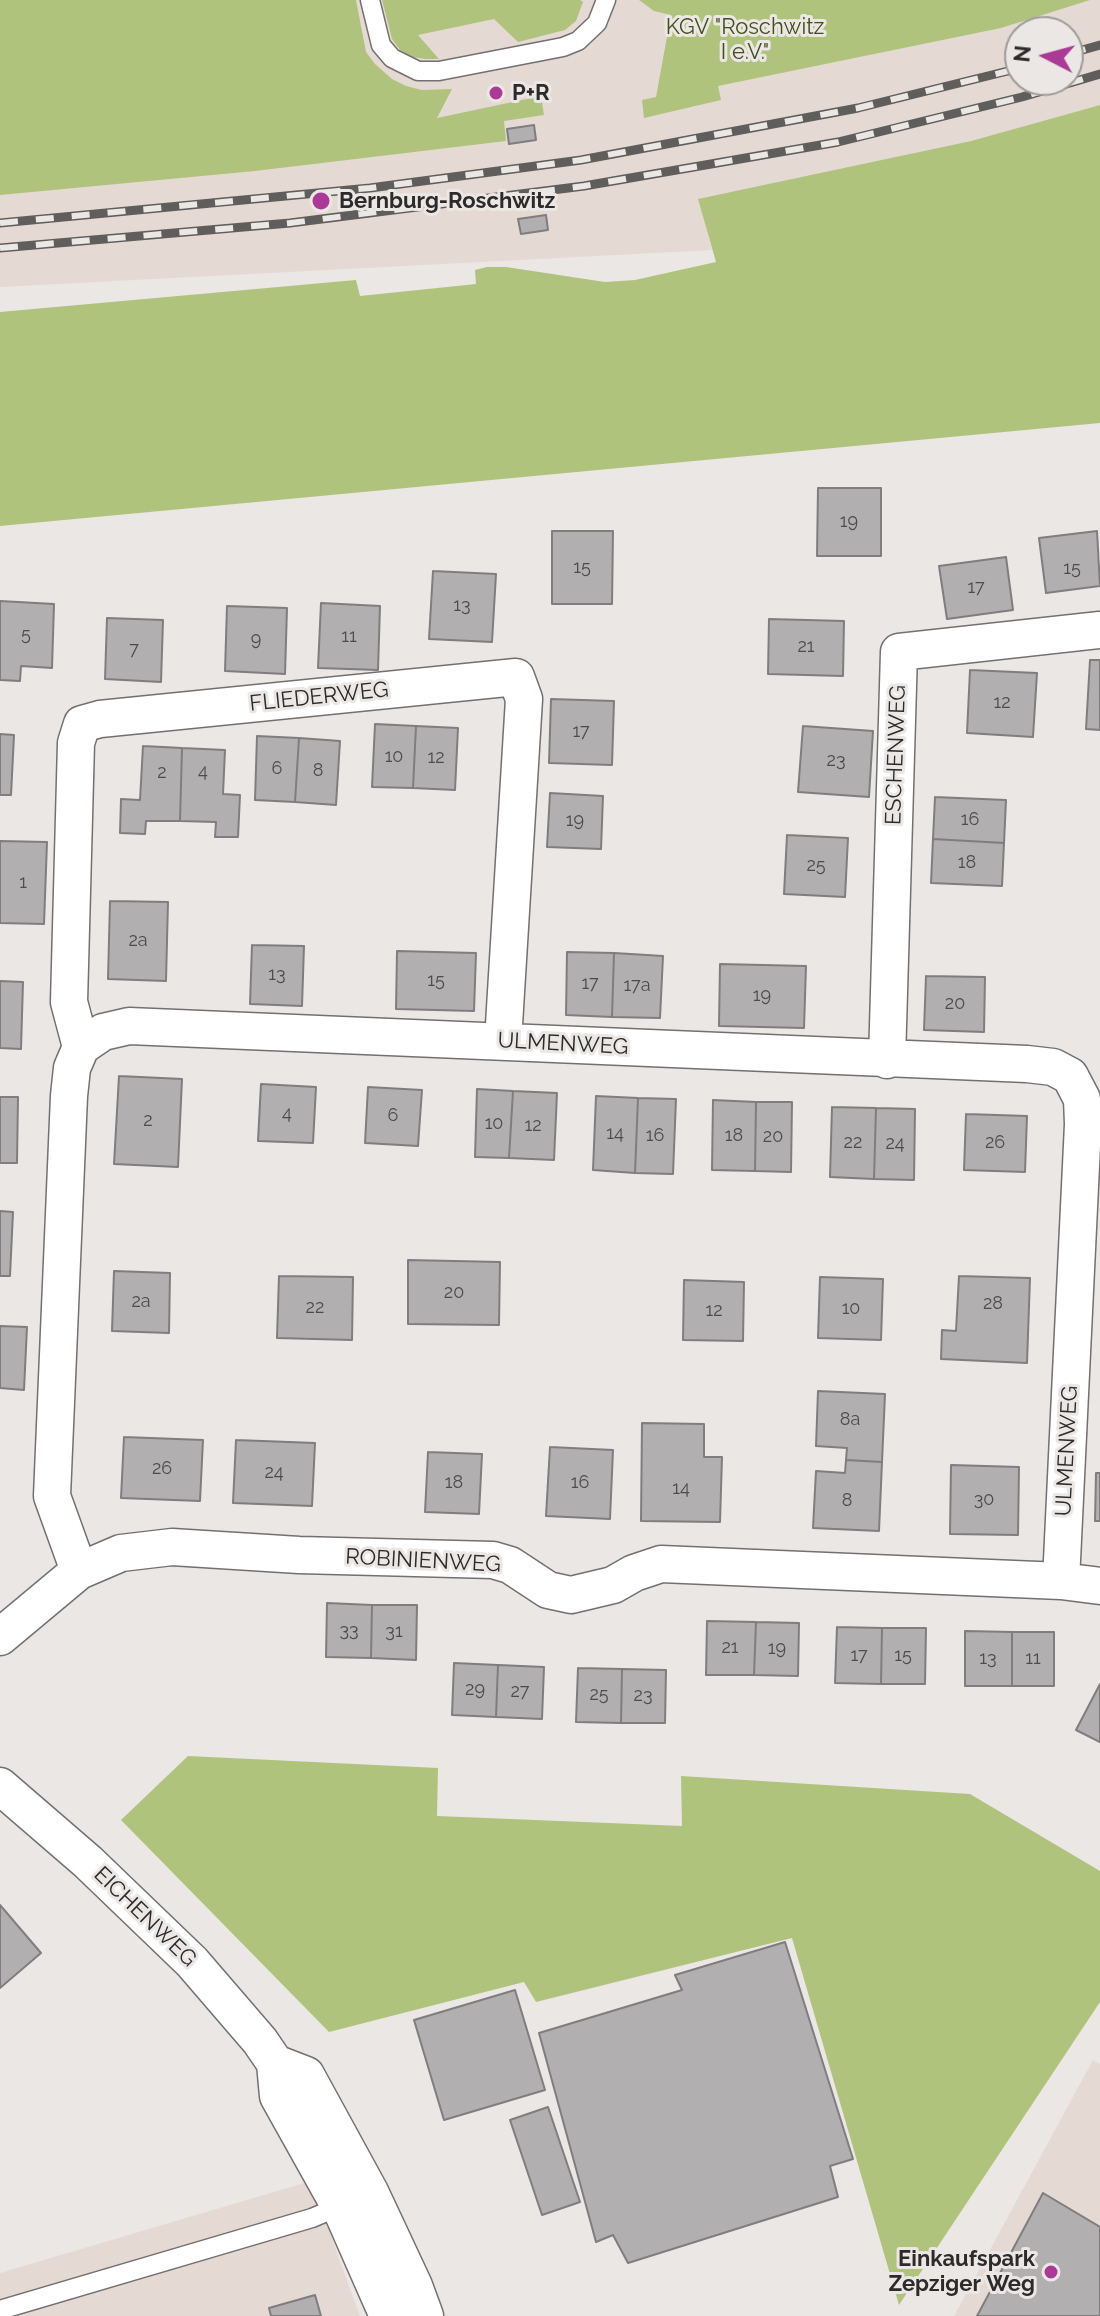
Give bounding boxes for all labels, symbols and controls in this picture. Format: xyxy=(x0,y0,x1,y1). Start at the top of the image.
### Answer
park label: KGV "Roschwitz I e.V." xyxy=(666,14,824,66)
north arrow xyxy=(1004,16,1084,96)
text: N xyxy=(1008,44,1036,63)
place label: P+R xyxy=(512,80,550,106)
marker: P+R xyxy=(487,84,505,102)
place label: Bernburg-Roschwitz xyxy=(339,188,555,214)
marker: Bernburg-Roschwitz xyxy=(310,190,332,212)
house number: 19 xyxy=(840,511,858,533)
house number: 15 xyxy=(573,557,591,579)
house number: 15 xyxy=(1063,558,1081,580)
house number: 17 xyxy=(967,577,985,599)
house number: 13 xyxy=(453,595,471,617)
house number: 5 xyxy=(21,624,31,646)
house number: 11 xyxy=(341,626,357,648)
house number: 9 xyxy=(251,629,261,651)
house number: 21 xyxy=(797,636,815,658)
house number: 7 xyxy=(129,639,139,661)
street label: FLIEDERWEG xyxy=(248,677,390,717)
street label: ESCHENWEG xyxy=(880,684,912,826)
house number: 12 xyxy=(993,692,1011,714)
house number: 17 xyxy=(572,721,590,743)
house number: 10 xyxy=(385,746,403,768)
house number: 12 xyxy=(427,747,445,769)
house number: 23 xyxy=(827,750,845,772)
house number: 6 xyxy=(272,758,282,780)
house number: 8 xyxy=(313,760,323,782)
house number: 4 xyxy=(198,761,208,783)
house number: 2 xyxy=(157,762,167,784)
house number: 16 xyxy=(961,809,979,831)
house number: 19 xyxy=(566,810,584,832)
house number: 18 xyxy=(958,852,976,874)
house number: 25 xyxy=(806,855,826,877)
house number: 1 xyxy=(19,872,27,894)
house number: 2a xyxy=(128,930,148,952)
house number: 13 xyxy=(268,964,286,986)
house number: 15 xyxy=(427,970,445,992)
house number: 17 xyxy=(581,973,599,995)
house number: 17a xyxy=(623,975,651,997)
house number: 19 xyxy=(753,985,771,1007)
house number: 20 xyxy=(945,993,965,1015)
street label: ULMENWEG xyxy=(497,1027,629,1061)
house number: 4 xyxy=(282,1103,292,1125)
house number: 6 xyxy=(388,1105,398,1127)
house number: 2 xyxy=(143,1110,153,1132)
house number: 10 xyxy=(485,1113,503,1135)
house number: 12 xyxy=(524,1115,542,1137)
house number: 14 xyxy=(606,1123,624,1145)
house number: 16 xyxy=(646,1125,664,1147)
house number: 18 xyxy=(725,1125,743,1147)
house number: 20 xyxy=(763,1126,783,1148)
house number: 22 xyxy=(844,1132,862,1154)
house number: 26 xyxy=(985,1132,1005,1154)
house number: 24 xyxy=(885,1133,905,1155)
house number: 20 xyxy=(444,1282,464,1304)
house number: 2a xyxy=(131,1291,151,1313)
house number: 28 xyxy=(983,1293,1003,1315)
house number: 22 xyxy=(306,1297,324,1319)
house number: 10 xyxy=(842,1298,860,1320)
house number: 12 xyxy=(705,1300,723,1322)
street label: ULMENWEG xyxy=(1050,1385,1084,1517)
house number: 8a xyxy=(840,1409,860,1431)
house number: 26 xyxy=(152,1458,172,1480)
house number: 24 xyxy=(264,1462,284,1484)
house number: 18 xyxy=(445,1472,463,1494)
house number: 16 xyxy=(571,1472,589,1494)
house number: 14 xyxy=(672,1478,690,1500)
house number: 30 xyxy=(974,1489,994,1511)
house number: 8 xyxy=(842,1490,852,1512)
street label: ROBINIENWEG xyxy=(345,1544,501,1578)
house number: 33 xyxy=(339,1620,359,1642)
house number: 31 xyxy=(385,1621,403,1643)
house number: 21 xyxy=(721,1637,739,1659)
house number: 19 xyxy=(768,1638,786,1660)
house number: 17 xyxy=(850,1645,868,1667)
house number: 15 xyxy=(894,1645,912,1667)
house number: 13 xyxy=(979,1648,997,1670)
house number: 11 xyxy=(1025,1648,1041,1670)
house number: 29 xyxy=(465,1679,485,1701)
house number: 27 xyxy=(510,1681,530,1703)
house number: 25 xyxy=(589,1684,609,1706)
house number: 23 xyxy=(634,1685,652,1707)
street label: EICHENWEG xyxy=(88,1862,202,1972)
place label: Einkaufspark Zepziger Weg xyxy=(888,2246,1035,2298)
marker: Einkaufspark Zepziger Weg xyxy=(1042,2263,1060,2281)

